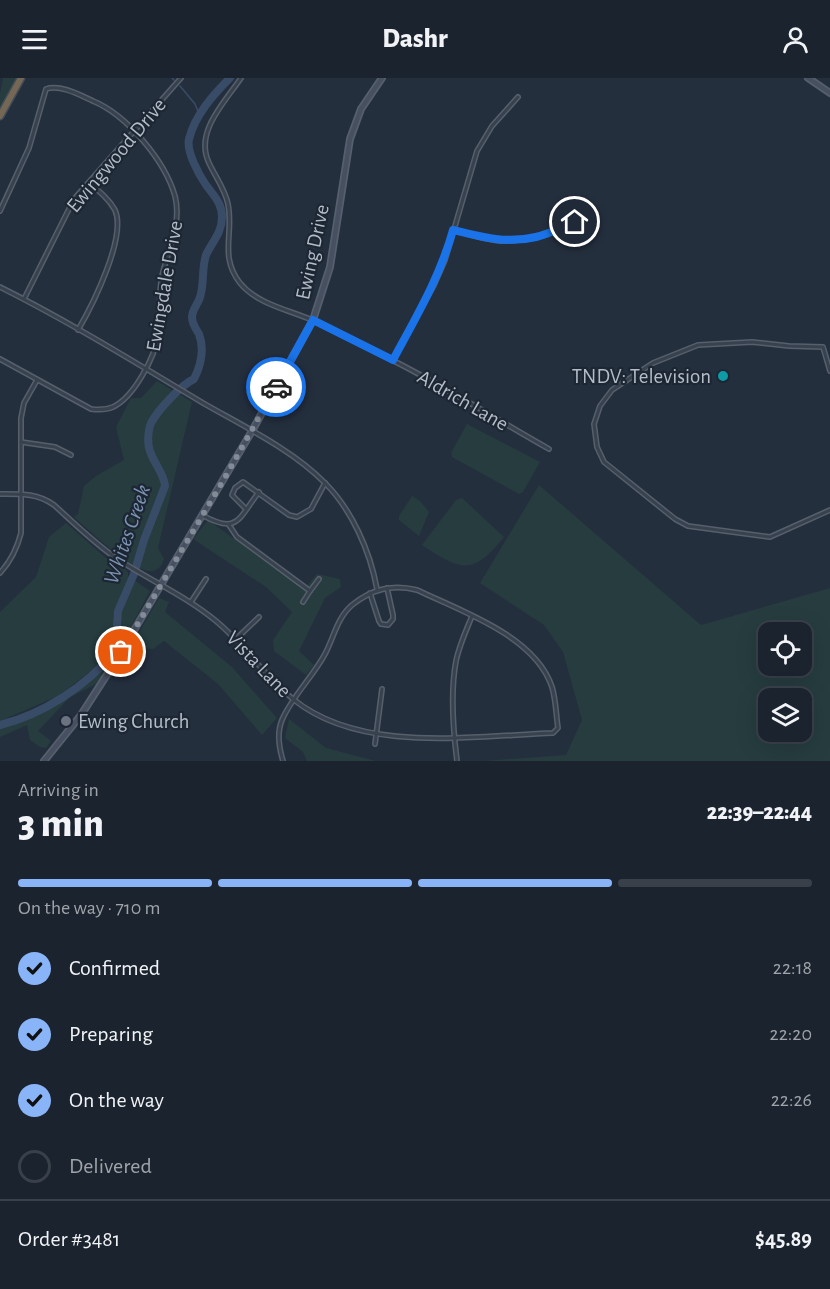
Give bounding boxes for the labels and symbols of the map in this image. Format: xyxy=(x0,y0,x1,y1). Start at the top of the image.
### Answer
street label: Ewingwood Drive xyxy=(63,94,170,217)
pin xyxy=(549,196,600,247)
street label: Ewing Drive xyxy=(292,203,333,302)
street label: Ewingdale Drive xyxy=(143,219,186,353)
courier xyxy=(246,357,306,417)
street label: Aldrich Lane xyxy=(414,366,512,435)
place label: TNDV: Television xyxy=(572,366,711,387)
marker: TNDV: Television xyxy=(716,369,730,383)
water label: Whites Creek xyxy=(100,482,154,587)
pin xyxy=(95,626,146,677)
street label: Vista Lane xyxy=(222,627,295,702)
place label: Ewing Church xyxy=(78,711,189,732)
marker: Ewing Church xyxy=(59,714,73,728)

